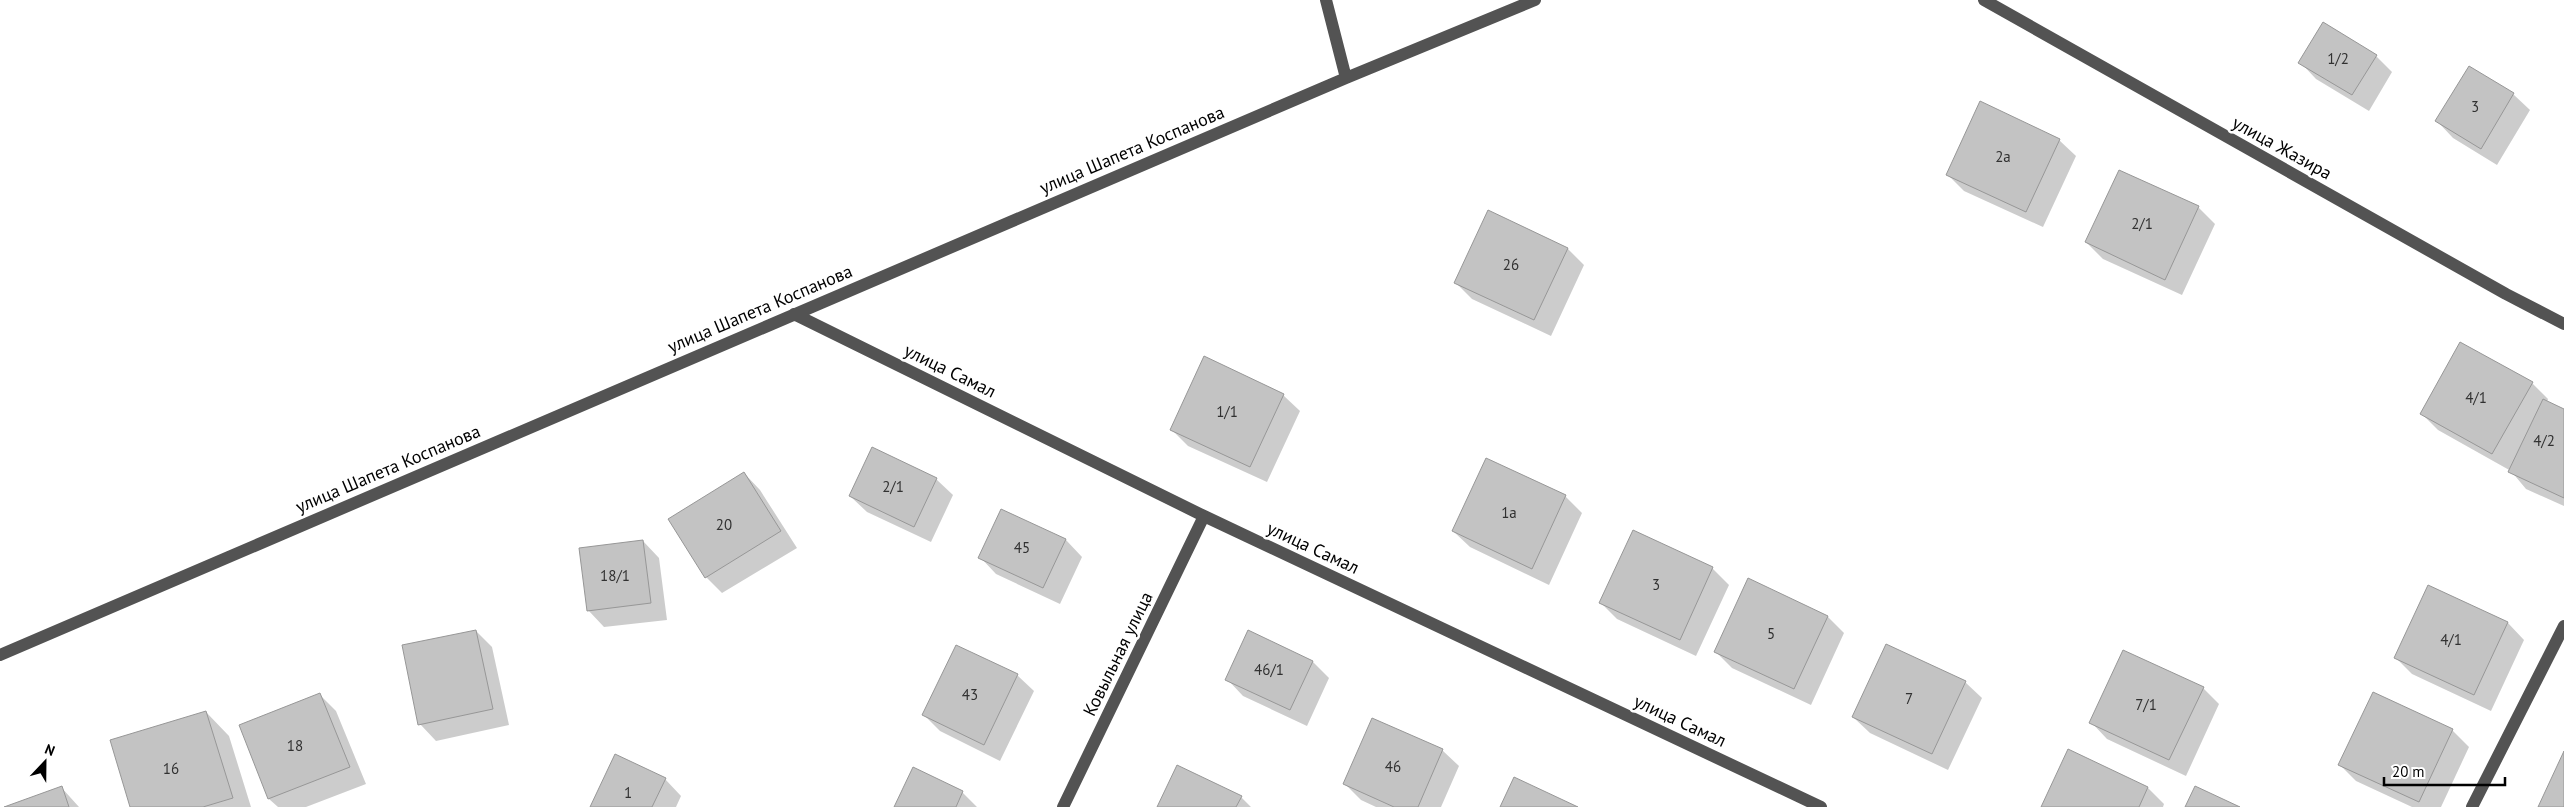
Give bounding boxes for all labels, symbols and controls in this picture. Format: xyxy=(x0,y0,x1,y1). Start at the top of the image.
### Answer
house number: 1/2 xyxy=(2327,49,2349,68)
house number: 3 xyxy=(2471,97,2479,116)
street label: улица Шапета Коспанова xyxy=(1036,100,1228,199)
street label: улица Жазира xyxy=(2228,111,2336,184)
house number: 2а xyxy=(1995,147,2011,166)
house number: 2/1 xyxy=(2131,214,2153,233)
house number: 26 xyxy=(1503,255,1519,274)
street label: улица Шапета Коспанова xyxy=(664,259,856,358)
street label: улица Самал xyxy=(900,338,1000,403)
house number: 4/1 xyxy=(2465,388,2487,407)
house number: 1/1 xyxy=(1216,402,1238,421)
street label: улица Шапета Коспанова xyxy=(292,419,484,518)
house number: 4/2 xyxy=(2533,431,2555,450)
house number: 2/1 xyxy=(882,477,904,496)
house number: 1а xyxy=(1501,503,1517,522)
house number: 20 xyxy=(716,515,732,534)
street label: улица Самал xyxy=(1263,516,1363,579)
house number: 45 xyxy=(1014,538,1030,557)
house number: 18/1 xyxy=(600,566,630,585)
house number: 3 xyxy=(1652,575,1660,594)
street label: Ковыльная улица xyxy=(1078,588,1158,720)
house number: 5 xyxy=(1767,624,1775,643)
house number: 4/1 xyxy=(2440,630,2462,649)
house number: 46/1 xyxy=(1254,660,1284,679)
house number: 43 xyxy=(962,685,978,704)
street label: улица Самал xyxy=(1630,689,1730,752)
house number: 7 xyxy=(1905,689,1913,708)
house number: 7/1 xyxy=(2135,695,2157,714)
house number: 18 xyxy=(287,736,303,755)
north arrow xyxy=(20,737,70,787)
text: N xyxy=(42,740,58,760)
scale bar xyxy=(2384,754,2505,786)
house number: 46 xyxy=(1385,757,1401,776)
house number: 16 xyxy=(163,759,179,778)
text: 20 m xyxy=(2392,762,2425,781)
house number: 1 xyxy=(624,783,632,802)

